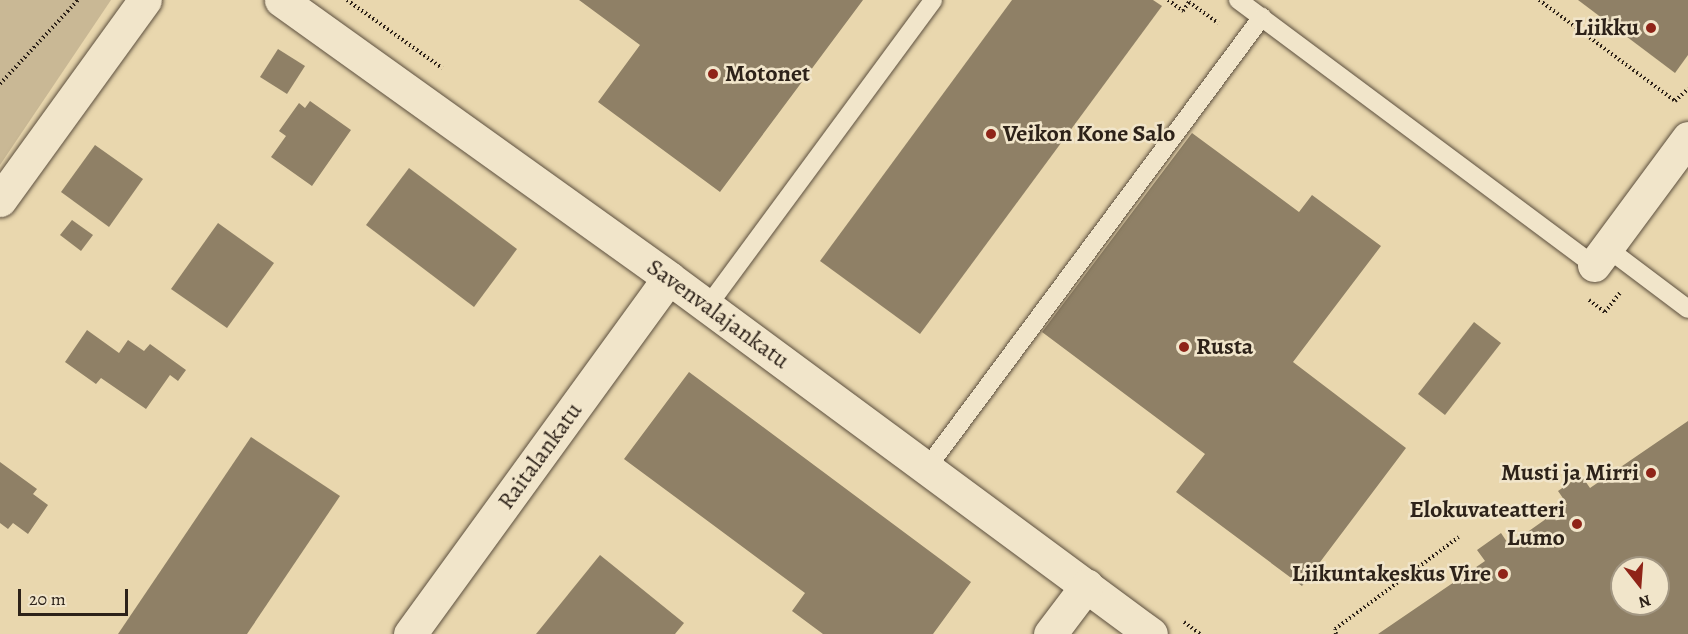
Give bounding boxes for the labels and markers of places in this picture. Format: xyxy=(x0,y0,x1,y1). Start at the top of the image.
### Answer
place label: Liikku xyxy=(1574,14,1639,42)
marker: Liikku xyxy=(1644,21,1658,35)
place label: Motonet xyxy=(725,60,810,88)
marker: Motonet xyxy=(706,67,720,81)
place label: Veikon Kone Salo xyxy=(1003,120,1175,148)
marker: Veikon Kone Salo xyxy=(984,127,998,141)
place label: Rusta xyxy=(1196,333,1253,361)
marker: Rusta xyxy=(1177,340,1191,354)
place label: Musti ja Mirri xyxy=(1501,459,1639,487)
marker: Musti ja Mirri xyxy=(1644,466,1658,480)
place label: Elokuvateatteri Lumo xyxy=(1409,496,1565,552)
marker: Elokuvateatteri Lumo xyxy=(1570,517,1584,531)
place label: Liikuntakeskus Vire xyxy=(1292,560,1491,588)
marker: Liikuntakeskus Vire xyxy=(1496,567,1510,581)

